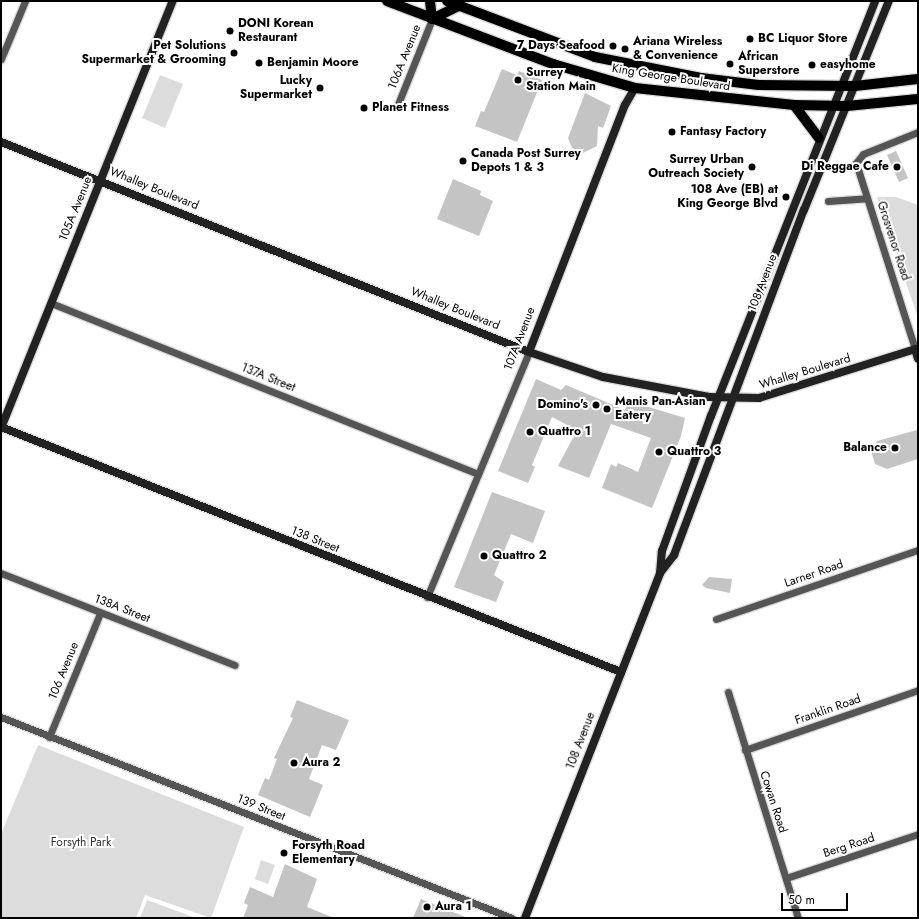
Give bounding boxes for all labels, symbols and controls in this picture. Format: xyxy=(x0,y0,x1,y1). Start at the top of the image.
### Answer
place label: DONI Korean Restaurant xyxy=(238,17,314,45)
street label: 106A Avenue xyxy=(386,23,424,91)
marker: DONI Korean Restaurant xyxy=(225,26,235,36)
place label: BC Liquor Store xyxy=(758,32,848,46)
marker: BC Liquor Store xyxy=(745,34,755,44)
place label: Ariana Wireless & Convenience xyxy=(633,35,722,63)
place label: Pet Solutions Supermarket & Grooming xyxy=(81,39,226,67)
place label: 7 Days Seafood xyxy=(517,39,605,53)
marker: 7 Days Seafood xyxy=(608,41,618,51)
marker: Ariana Wireless & Convenience xyxy=(620,44,630,54)
marker: Pet Solutions Supermarket & Grooming xyxy=(229,48,239,58)
place label: African Superstore xyxy=(738,50,800,78)
place label: Benjamin Moore xyxy=(267,56,359,70)
marker: Benjamin Moore xyxy=(254,58,264,68)
place label: easyhome xyxy=(820,58,876,72)
marker: African Superstore xyxy=(725,59,735,69)
marker: easyhome xyxy=(807,60,817,70)
street label: King George Boulevard xyxy=(611,62,731,94)
place label: Surrey Station Main xyxy=(526,66,596,94)
place label: Lucky Supermarket xyxy=(240,74,312,102)
marker: Surrey Station Main xyxy=(513,75,523,85)
marker: Lucky Supermarket xyxy=(315,83,325,93)
place label: Planet Fitness xyxy=(372,101,449,115)
marker: Planet Fitness xyxy=(359,103,369,113)
place label: Fantasy Factory xyxy=(680,125,766,139)
marker: Fantasy Factory xyxy=(667,127,677,137)
place label: Canada Post Surrey Depots 1 & 3 xyxy=(471,147,581,175)
place label: Surrey Urban Outreach Society xyxy=(648,153,744,181)
marker: Canada Post Surrey Depots 1 & 3 xyxy=(458,156,468,166)
place label: Di Reggae Cafe xyxy=(801,160,889,174)
marker: Surrey Urban Outreach Society xyxy=(747,162,757,172)
marker: Di Reggae Cafe xyxy=(892,162,902,172)
street label: Whalley Boulevard xyxy=(107,165,201,213)
street label: 105A Avenue xyxy=(57,175,95,243)
place label: 108 Ave (EB) at King George Blvd xyxy=(677,183,778,211)
marker: 108 Ave (EB) at King George Blvd xyxy=(781,192,791,202)
street label: Grosvenor Road xyxy=(873,200,913,282)
street label: 108 Avenue xyxy=(746,252,780,314)
street label: Whalley Boulevard xyxy=(408,285,502,333)
street label: 107A Avenue xyxy=(501,305,539,373)
street label: Whalley Boulevard xyxy=(758,351,852,393)
street label: 137A Street xyxy=(239,361,297,395)
place label: Manis Pan-Asian Eatery xyxy=(615,395,706,423)
place label: Domino's xyxy=(537,398,588,412)
marker: Domino's xyxy=(591,400,601,410)
marker: Manis Pan-Asian Eatery xyxy=(602,404,612,414)
place label: Quattro 1 xyxy=(538,425,591,439)
marker: Quattro 1 xyxy=(525,427,535,437)
place label: Balance xyxy=(843,441,887,455)
marker: Balance xyxy=(890,443,900,453)
place label: Quattro 3 xyxy=(667,445,721,459)
marker: Quattro 3 xyxy=(654,447,664,457)
street label: 138 Street xyxy=(289,524,341,556)
place label: Quattro 2 xyxy=(492,549,547,563)
marker: Quattro 2 xyxy=(479,551,489,561)
street label: Larner Road xyxy=(783,557,845,591)
street label: 138A Street xyxy=(92,592,152,626)
street label: 106 Avenue xyxy=(46,640,82,702)
street label: Franklin Road xyxy=(793,692,863,728)
street label: 108 Avenue xyxy=(564,710,598,772)
place label: Aura 2 xyxy=(302,756,340,770)
marker: Aura 2 xyxy=(289,758,299,768)
street label: Cowan Road xyxy=(756,769,790,835)
street label: 139 Street xyxy=(235,792,287,824)
street label: Berg Road xyxy=(822,831,876,861)
park label: Forsyth Park xyxy=(51,836,111,850)
place label: Forsyth Road Elementary xyxy=(292,839,365,867)
marker: Forsyth Road Elementary xyxy=(279,848,289,858)
scale bar xyxy=(783,885,850,911)
text: 50 m xyxy=(788,891,815,909)
place label: Aura 1 xyxy=(435,900,472,914)
marker: Aura 1 xyxy=(422,902,432,912)

